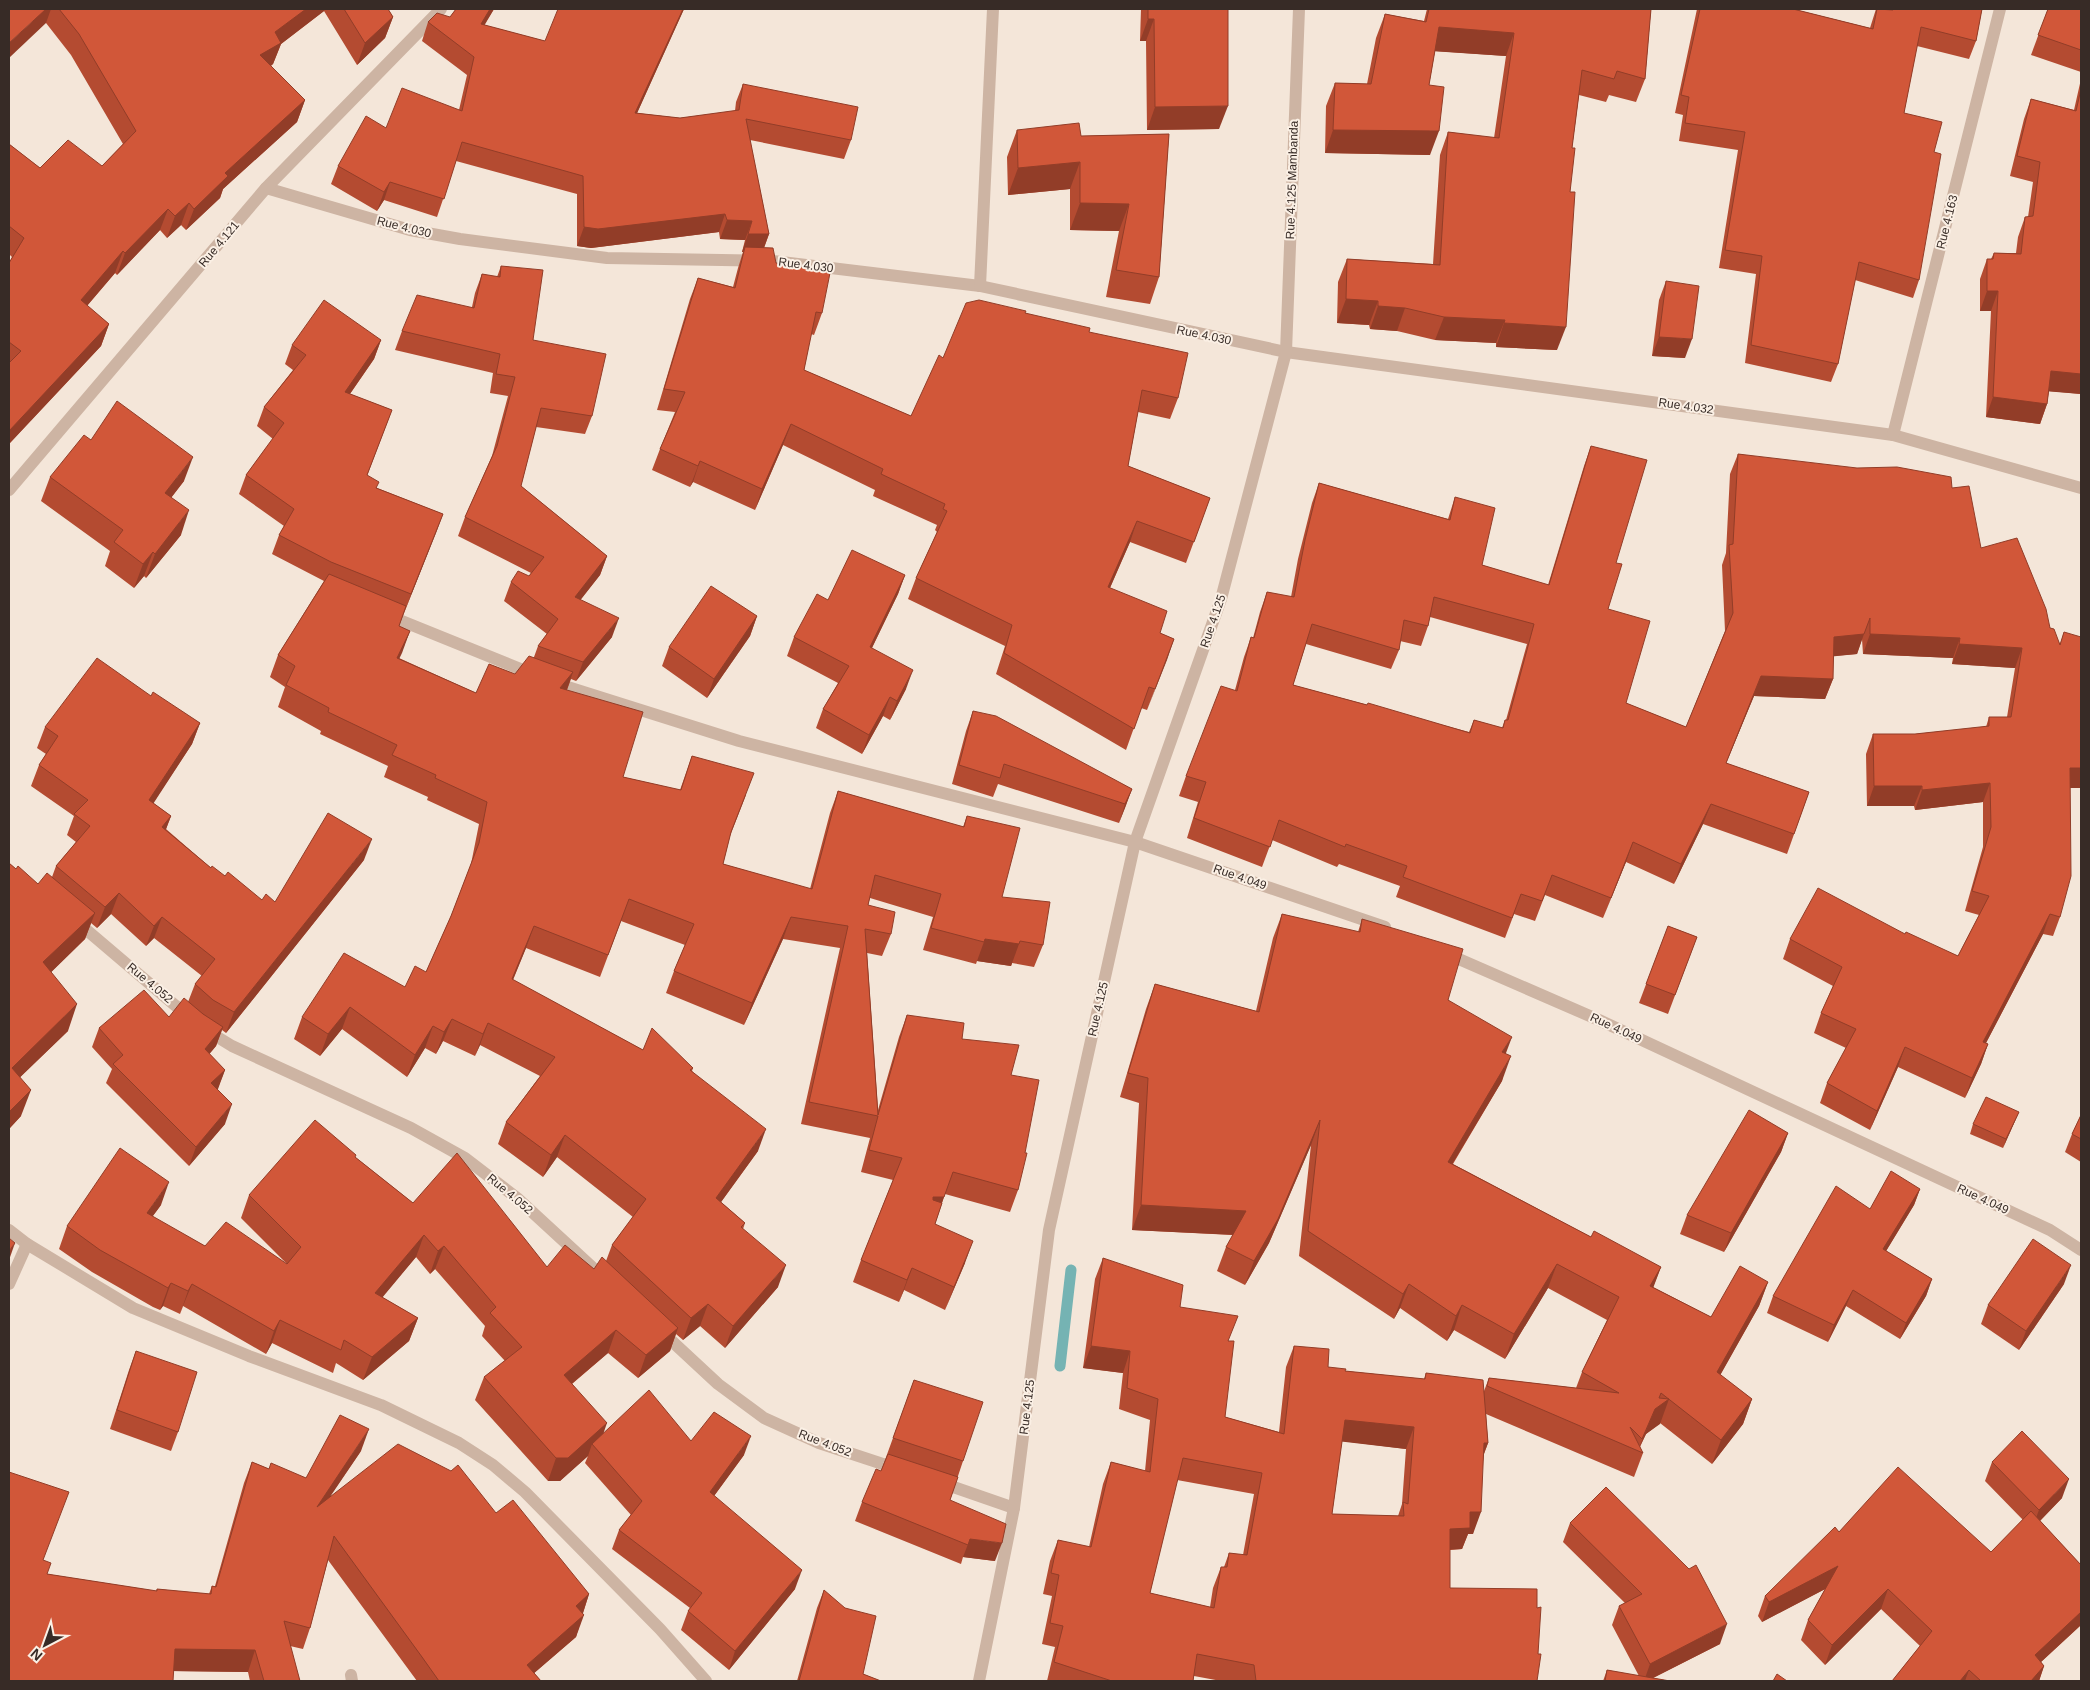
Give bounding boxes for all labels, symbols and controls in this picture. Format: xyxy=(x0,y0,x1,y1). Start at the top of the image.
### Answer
street label: Rue 4.125 Mambanda xyxy=(1283,120,1301,240)
street label: Rue 4.163 xyxy=(1934,193,1961,251)
street label: Rue 4.030 xyxy=(375,214,433,241)
street label: Rue 4.121 xyxy=(196,218,242,270)
street label: Rue 4.030 xyxy=(778,255,835,275)
street label: Rue 4.030 xyxy=(1175,322,1233,348)
street label: Rue 4.032 xyxy=(1658,395,1715,417)
street label: Rue 4.125 xyxy=(1197,592,1229,649)
street label: Rue 4.049 xyxy=(1212,861,1269,893)
street label: Rue 4.052 xyxy=(124,960,176,1006)
street label: Rue 4.125 xyxy=(1085,980,1111,1038)
street label: Rue 4.049 xyxy=(1588,1010,1644,1046)
street label: Rue 4.052 xyxy=(484,1171,536,1217)
street label: Rue 4.049 xyxy=(1955,1181,2011,1217)
street label: Rue 4.125 xyxy=(1017,1378,1037,1435)
street label: Rue 4.052 xyxy=(797,1427,854,1460)
north arrow xyxy=(20,1620,70,1670)
text: N xyxy=(27,1645,46,1664)

